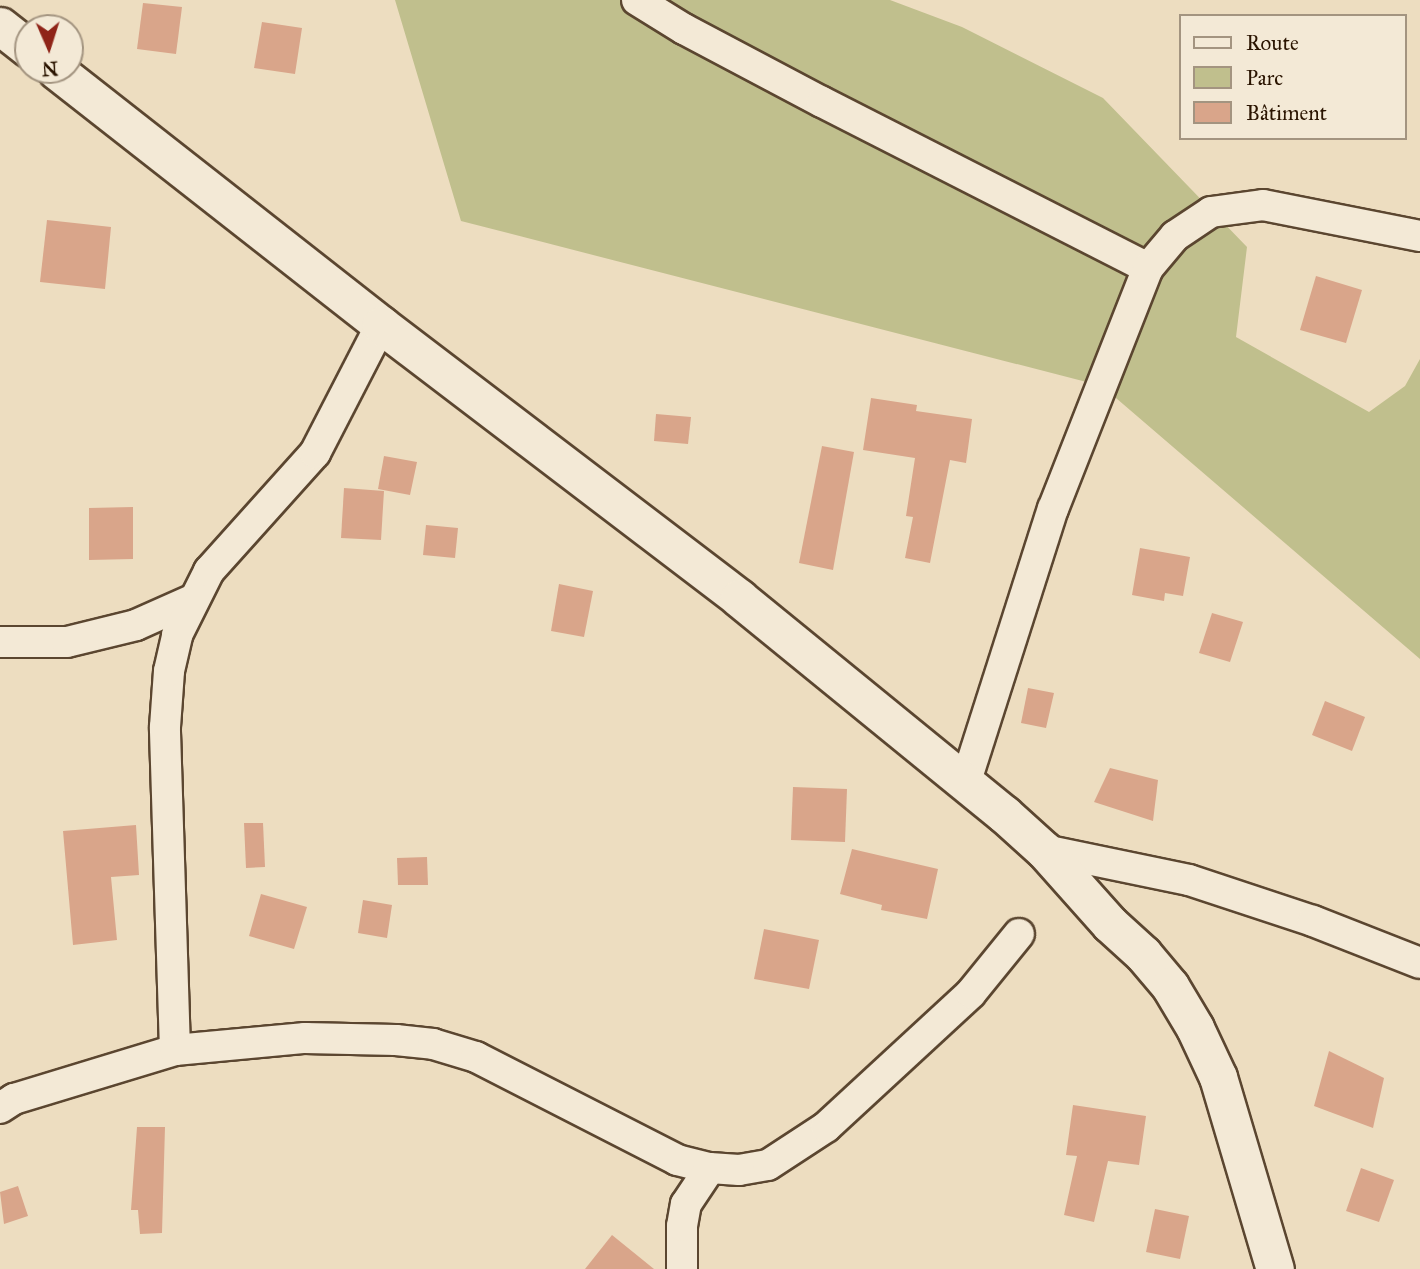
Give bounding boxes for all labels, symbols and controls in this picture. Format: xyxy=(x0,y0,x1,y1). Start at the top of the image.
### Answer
north arrow xyxy=(14,14,84,84)
legend xyxy=(1178,14,1406,140)
text: Route xyxy=(1246,30,1299,56)
text: N xyxy=(41,57,59,80)
text: Parc xyxy=(1246,65,1283,91)
text: Bâtiment xyxy=(1246,100,1327,126)

